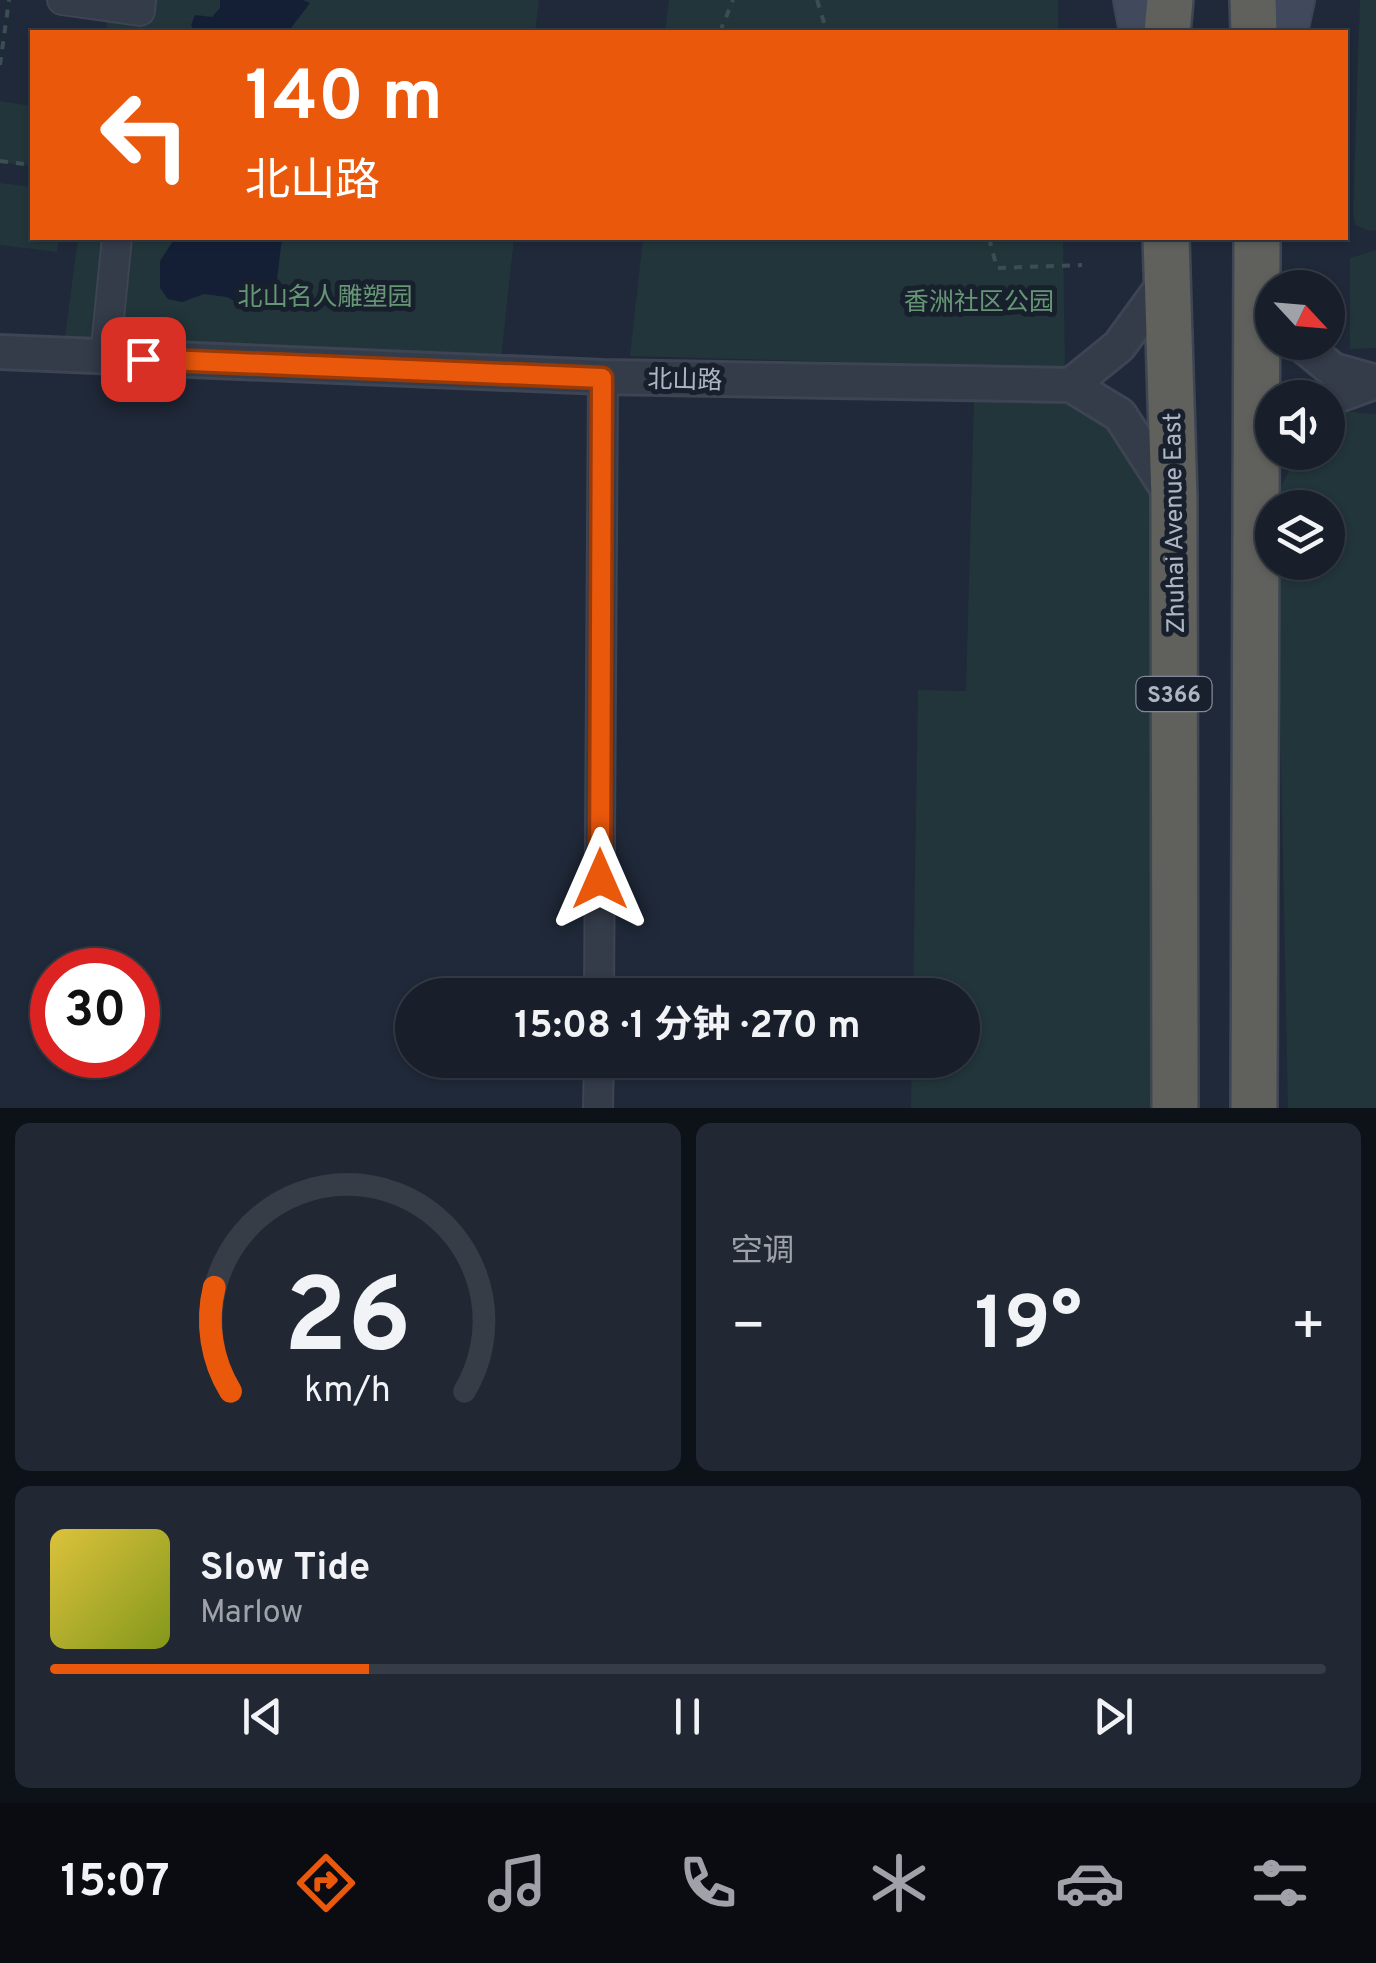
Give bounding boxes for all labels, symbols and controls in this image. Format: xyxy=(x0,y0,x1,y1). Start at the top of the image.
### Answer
text: 140 m xyxy=(245,56,443,145)
icon: left xyxy=(80,70,210,200)
text: 北山路 xyxy=(245,155,380,212)
north arrow xyxy=(1255,270,1345,360)
map controls xyxy=(1255,270,1345,580)
park label: 北山名人雕塑园 xyxy=(237,283,413,315)
park label: 香洲社区公园 xyxy=(904,288,1054,320)
pin xyxy=(101,317,186,402)
icon: arrive xyxy=(116,332,171,387)
street label: 北山路 xyxy=(647,365,723,399)
button: sound xyxy=(1255,380,1345,470)
street label: Zhuhai Avenue East xyxy=(1158,412,1194,634)
button: layers xyxy=(1255,490,1345,580)
road number: S366 xyxy=(1136,677,1212,711)
position arrow xyxy=(548,827,652,931)
speed limit sign: 30 xyxy=(30,948,160,1078)
text: 15:08 · 1 分钟 · 270 m xyxy=(514,1003,861,1052)
text: 空调 xyxy=(731,1233,795,1273)
text: 26 xyxy=(284,1257,412,1389)
text: 19° xyxy=(975,1281,1082,1376)
text: − xyxy=(731,1294,766,1364)
text: + xyxy=(1291,1294,1326,1364)
text: km/h xyxy=(304,1369,391,1415)
text: Slow Tide xyxy=(200,1545,370,1594)
text: Marlow xyxy=(200,1594,303,1634)
icon: previous xyxy=(235,1689,290,1744)
icon: pause xyxy=(660,1689,715,1744)
icon: next xyxy=(1086,1689,1141,1744)
icon: directions xyxy=(291,1848,361,1918)
icon: music xyxy=(482,1848,552,1918)
icon: phone xyxy=(673,1848,743,1918)
icon: climate xyxy=(864,1848,934,1918)
icon: car xyxy=(1055,1848,1125,1918)
icon: filters xyxy=(1245,1848,1315,1918)
text: 15:07 xyxy=(60,1855,170,1912)

